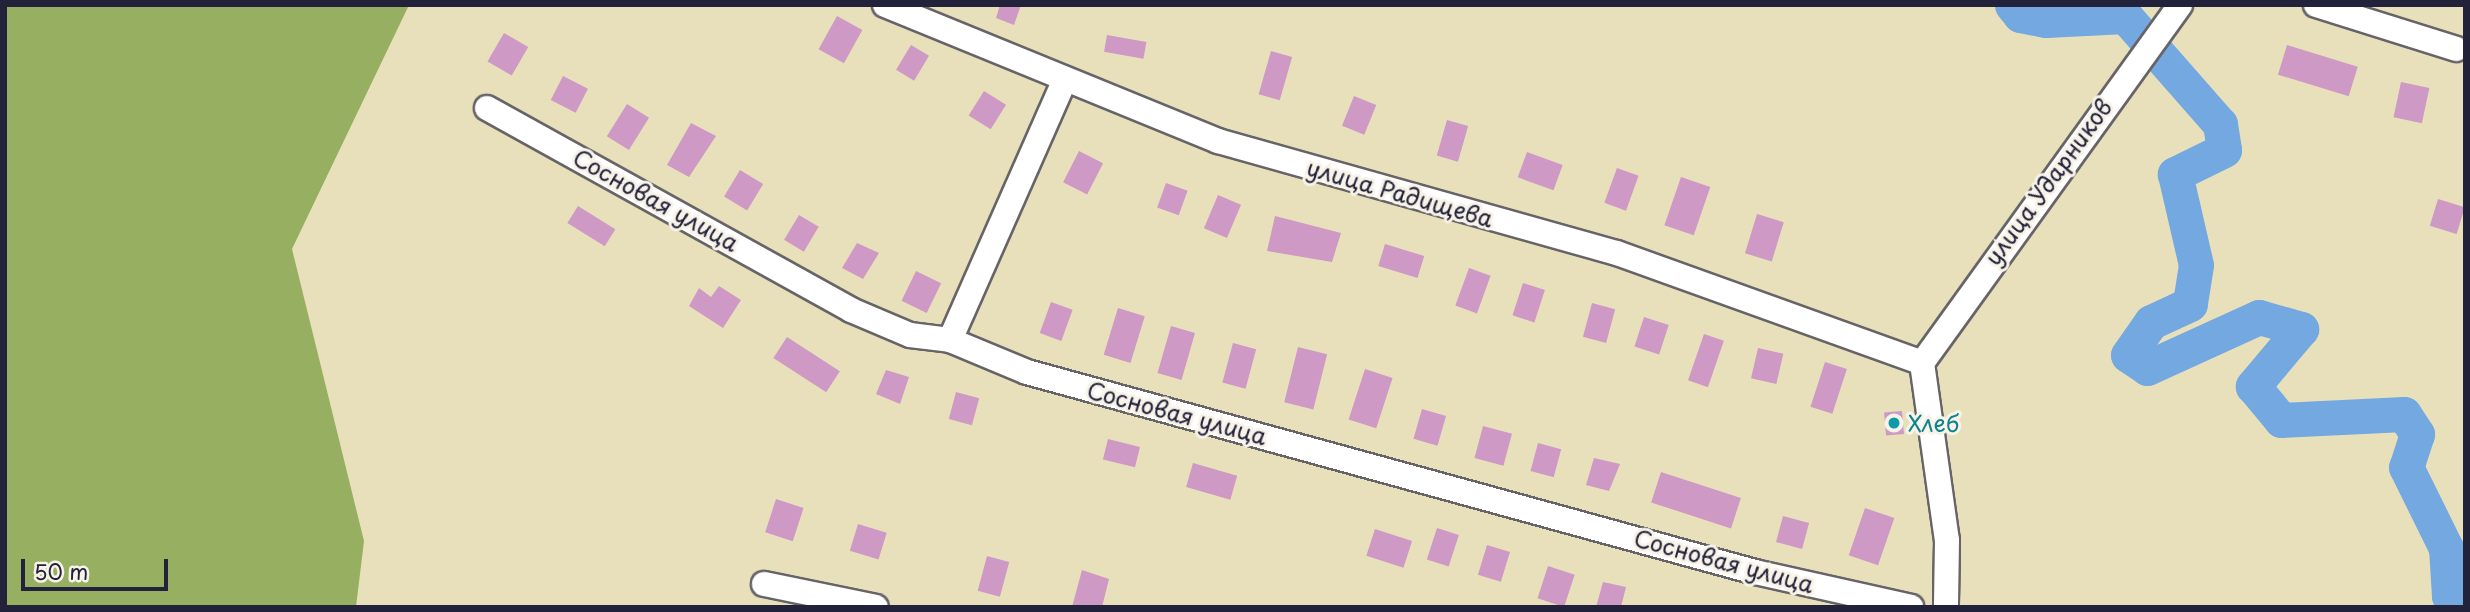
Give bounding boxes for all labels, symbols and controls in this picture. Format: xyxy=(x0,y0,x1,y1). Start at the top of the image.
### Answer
street label: улица Ударников xyxy=(1978,93,2118,271)
street label: Сосновая улица xyxy=(568,143,744,257)
street label: улица Радищева xyxy=(1304,153,1496,233)
street label: Сосновая улица xyxy=(1084,376,1270,450)
place label: Хлеб xyxy=(1908,409,1959,437)
marker: Хлеб xyxy=(1886,415,1902,431)
street label: Сосновая улица xyxy=(1631,524,1817,598)
scale bar xyxy=(24,546,172,590)
text: 50 m xyxy=(34,555,88,587)

